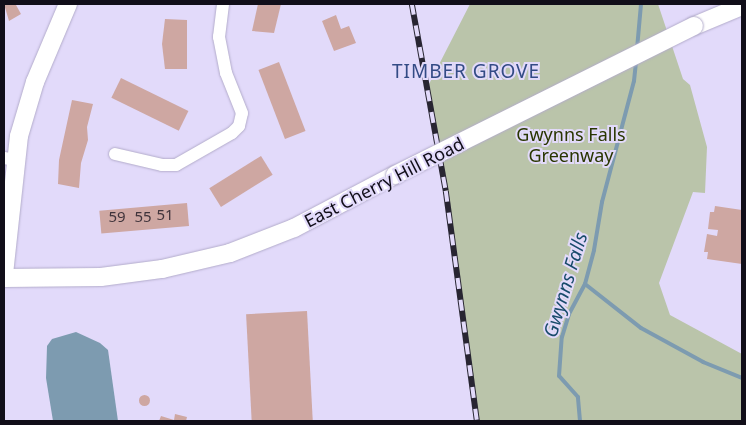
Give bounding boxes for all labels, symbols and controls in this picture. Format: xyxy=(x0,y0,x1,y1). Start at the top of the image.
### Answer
district label: TIMBER GROVE xyxy=(390,61,542,83)
park label: Gwynns Falls Greenway xyxy=(516,124,626,166)
street label: East Cherry Hill Road xyxy=(300,132,468,232)
house number: 51 xyxy=(156,206,174,224)
house number: 59 xyxy=(108,208,126,226)
house number: 55 xyxy=(134,208,152,226)
water label: Gwynns Falls xyxy=(539,230,593,340)

